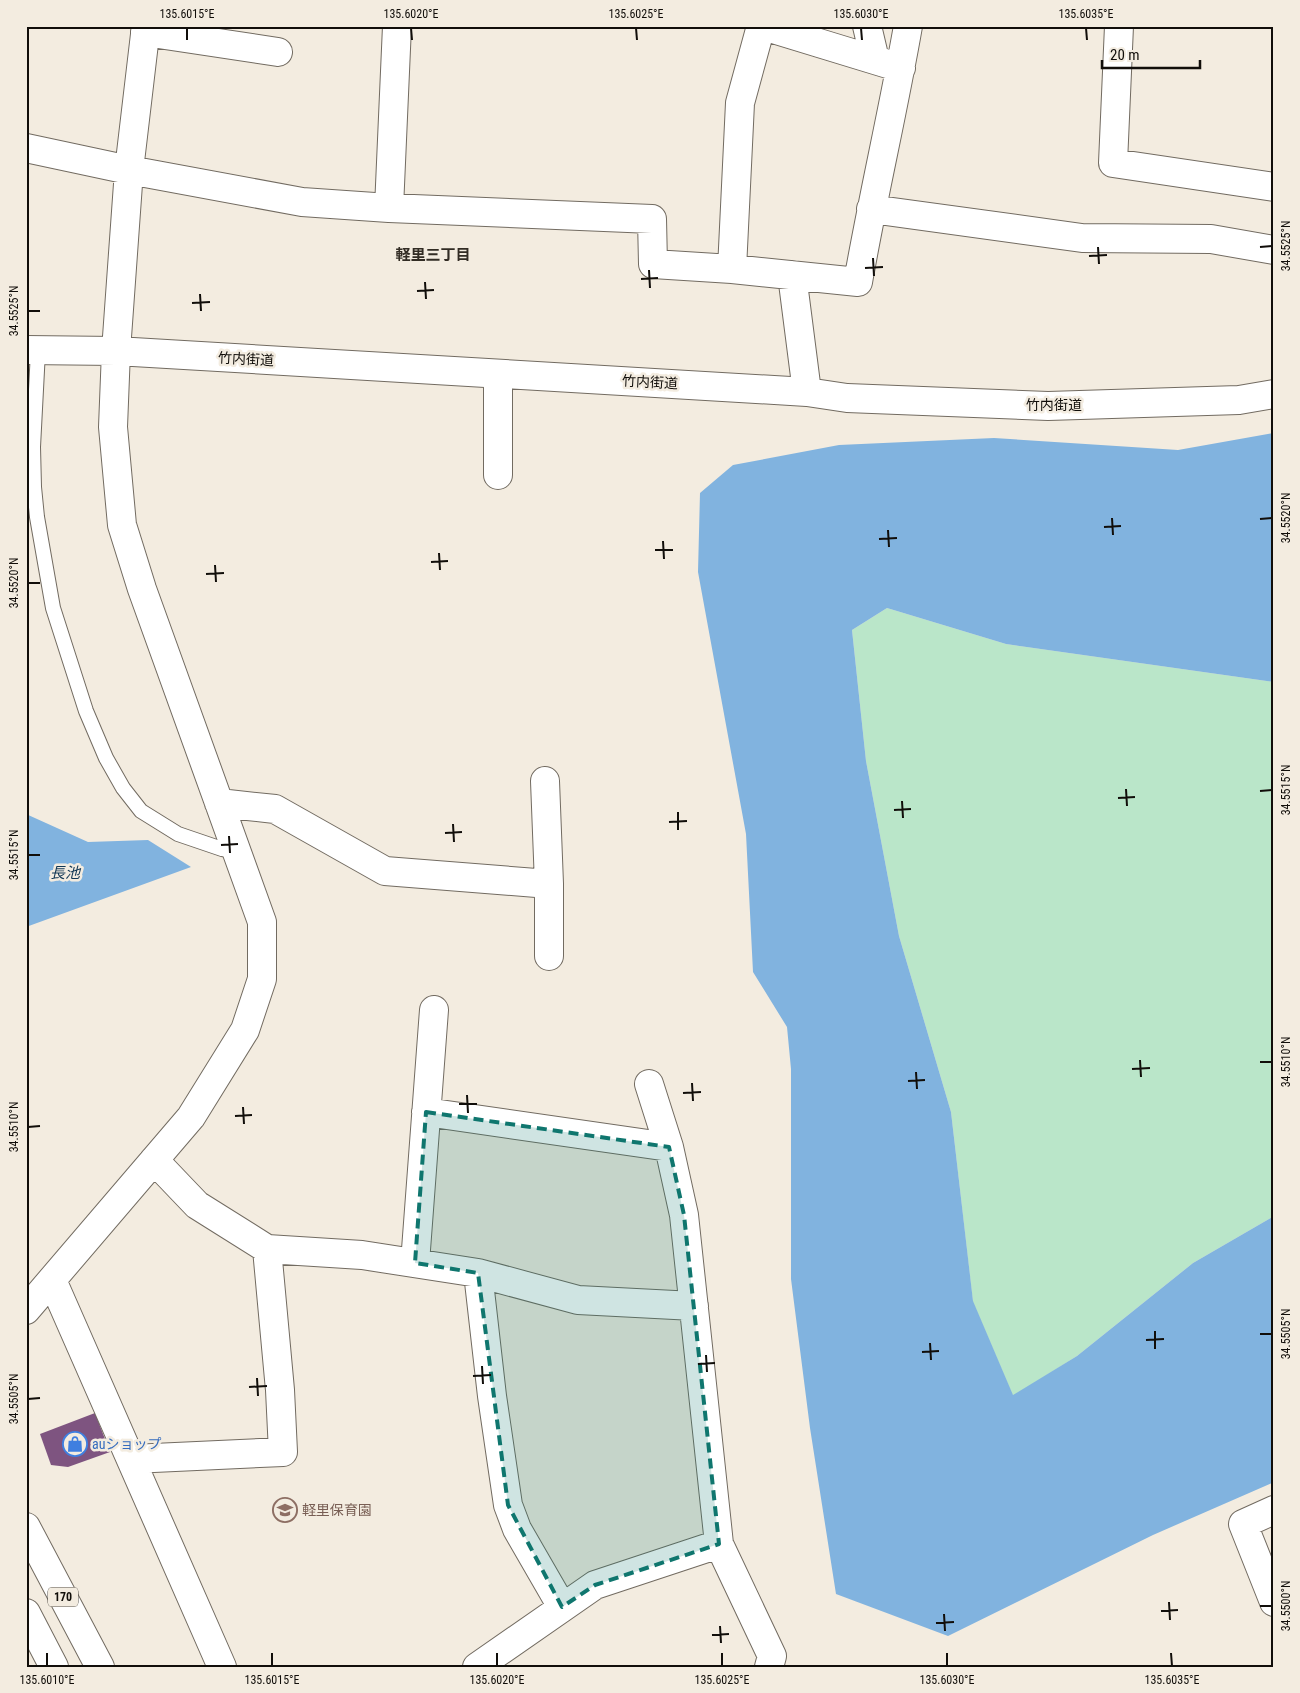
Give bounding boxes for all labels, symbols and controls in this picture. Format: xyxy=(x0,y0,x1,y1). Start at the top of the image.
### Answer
text: 135.6015°E xyxy=(159,7,215,21)
text: 135.6020°E xyxy=(383,7,439,21)
text: 135.6025°E xyxy=(608,7,664,21)
text: 135.6030°E xyxy=(833,7,889,21)
text: 135.6035°E xyxy=(1058,7,1114,21)
scale bar xyxy=(1102,38,1200,70)
text: 20 m xyxy=(1110,46,1140,64)
text: 34.5525°N xyxy=(1279,221,1293,271)
district label: 軽里三丁目 xyxy=(395,246,471,264)
text: 34.5525°N xyxy=(7,286,21,336)
street label: 竹内街道 xyxy=(218,350,274,368)
street label: 竹内街道 xyxy=(622,373,678,391)
street label: 竹内街道 xyxy=(1026,397,1082,413)
text: 34.5520°N xyxy=(1279,493,1293,543)
text: 34.5520°N xyxy=(7,558,21,608)
text: 34.5515°N xyxy=(1279,765,1293,815)
text: 34.5515°N xyxy=(7,830,21,880)
water label: 長池 xyxy=(50,864,82,882)
text: 34.5510°N xyxy=(1279,1037,1293,1087)
text: 34.5510°N xyxy=(7,1102,21,1152)
text: 34.5505°N xyxy=(1279,1309,1293,1359)
text: 34.5505°N xyxy=(7,1374,21,1424)
shop icon: auショップ xyxy=(62,1431,88,1457)
place label: auショップ xyxy=(92,1436,161,1452)
school or university icon: 軽里保育園 xyxy=(272,1497,298,1523)
place label: 軽里保育園 xyxy=(302,1502,372,1518)
text: 34.5500°N xyxy=(1279,1581,1293,1631)
road number: 170 xyxy=(48,1588,78,1606)
text: 135.6010°E xyxy=(19,1673,75,1687)
text: 135.6015°E xyxy=(244,1673,300,1687)
text: 135.6020°E xyxy=(469,1673,525,1687)
text: 135.6025°E xyxy=(694,1673,750,1687)
text: 135.6030°E xyxy=(919,1673,975,1687)
text: 135.6035°E xyxy=(1144,1673,1200,1687)

